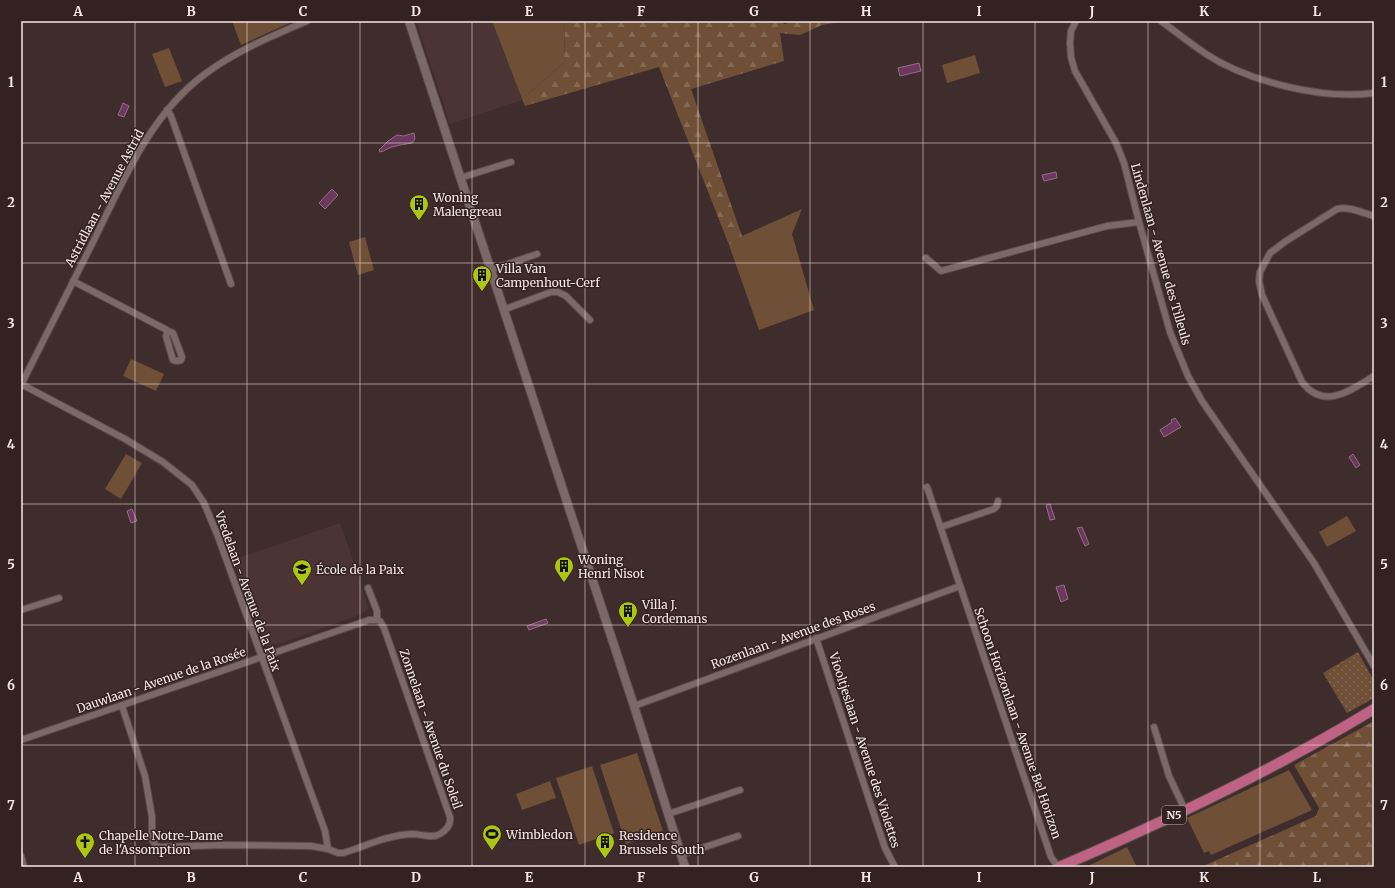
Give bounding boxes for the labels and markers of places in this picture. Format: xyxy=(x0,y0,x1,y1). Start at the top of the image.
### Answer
place label: Woning Malengreau xyxy=(432,190,502,219)
building icon: Woning Malengreau xyxy=(408,193,430,221)
place label: Villa Van Campenhout-Cerf xyxy=(495,261,600,290)
building icon: Villa Van Campenhout-Cerf xyxy=(471,264,493,292)
place label: Woning Henri Nisot xyxy=(577,552,645,581)
building icon: Woning Henri Nisot xyxy=(553,555,575,583)
school or university icon: École de la Paix xyxy=(291,558,313,586)
place label: École de la Paix xyxy=(316,562,405,577)
place label: Villa J. Cordemans xyxy=(641,597,708,626)
building icon: Villa J. Cordemans xyxy=(617,600,639,628)
sports icon: Wimbledon xyxy=(481,823,503,851)
place label: Wimbledon xyxy=(505,827,573,842)
place label: Chapelle Notre-Dame de l'Assomption xyxy=(99,828,223,857)
place label: Residence Brussels South xyxy=(619,828,705,857)
church icon: Chapelle Notre-Dame de l'Assomption xyxy=(74,831,96,859)
building icon: Residence Brussels South xyxy=(594,831,616,859)

